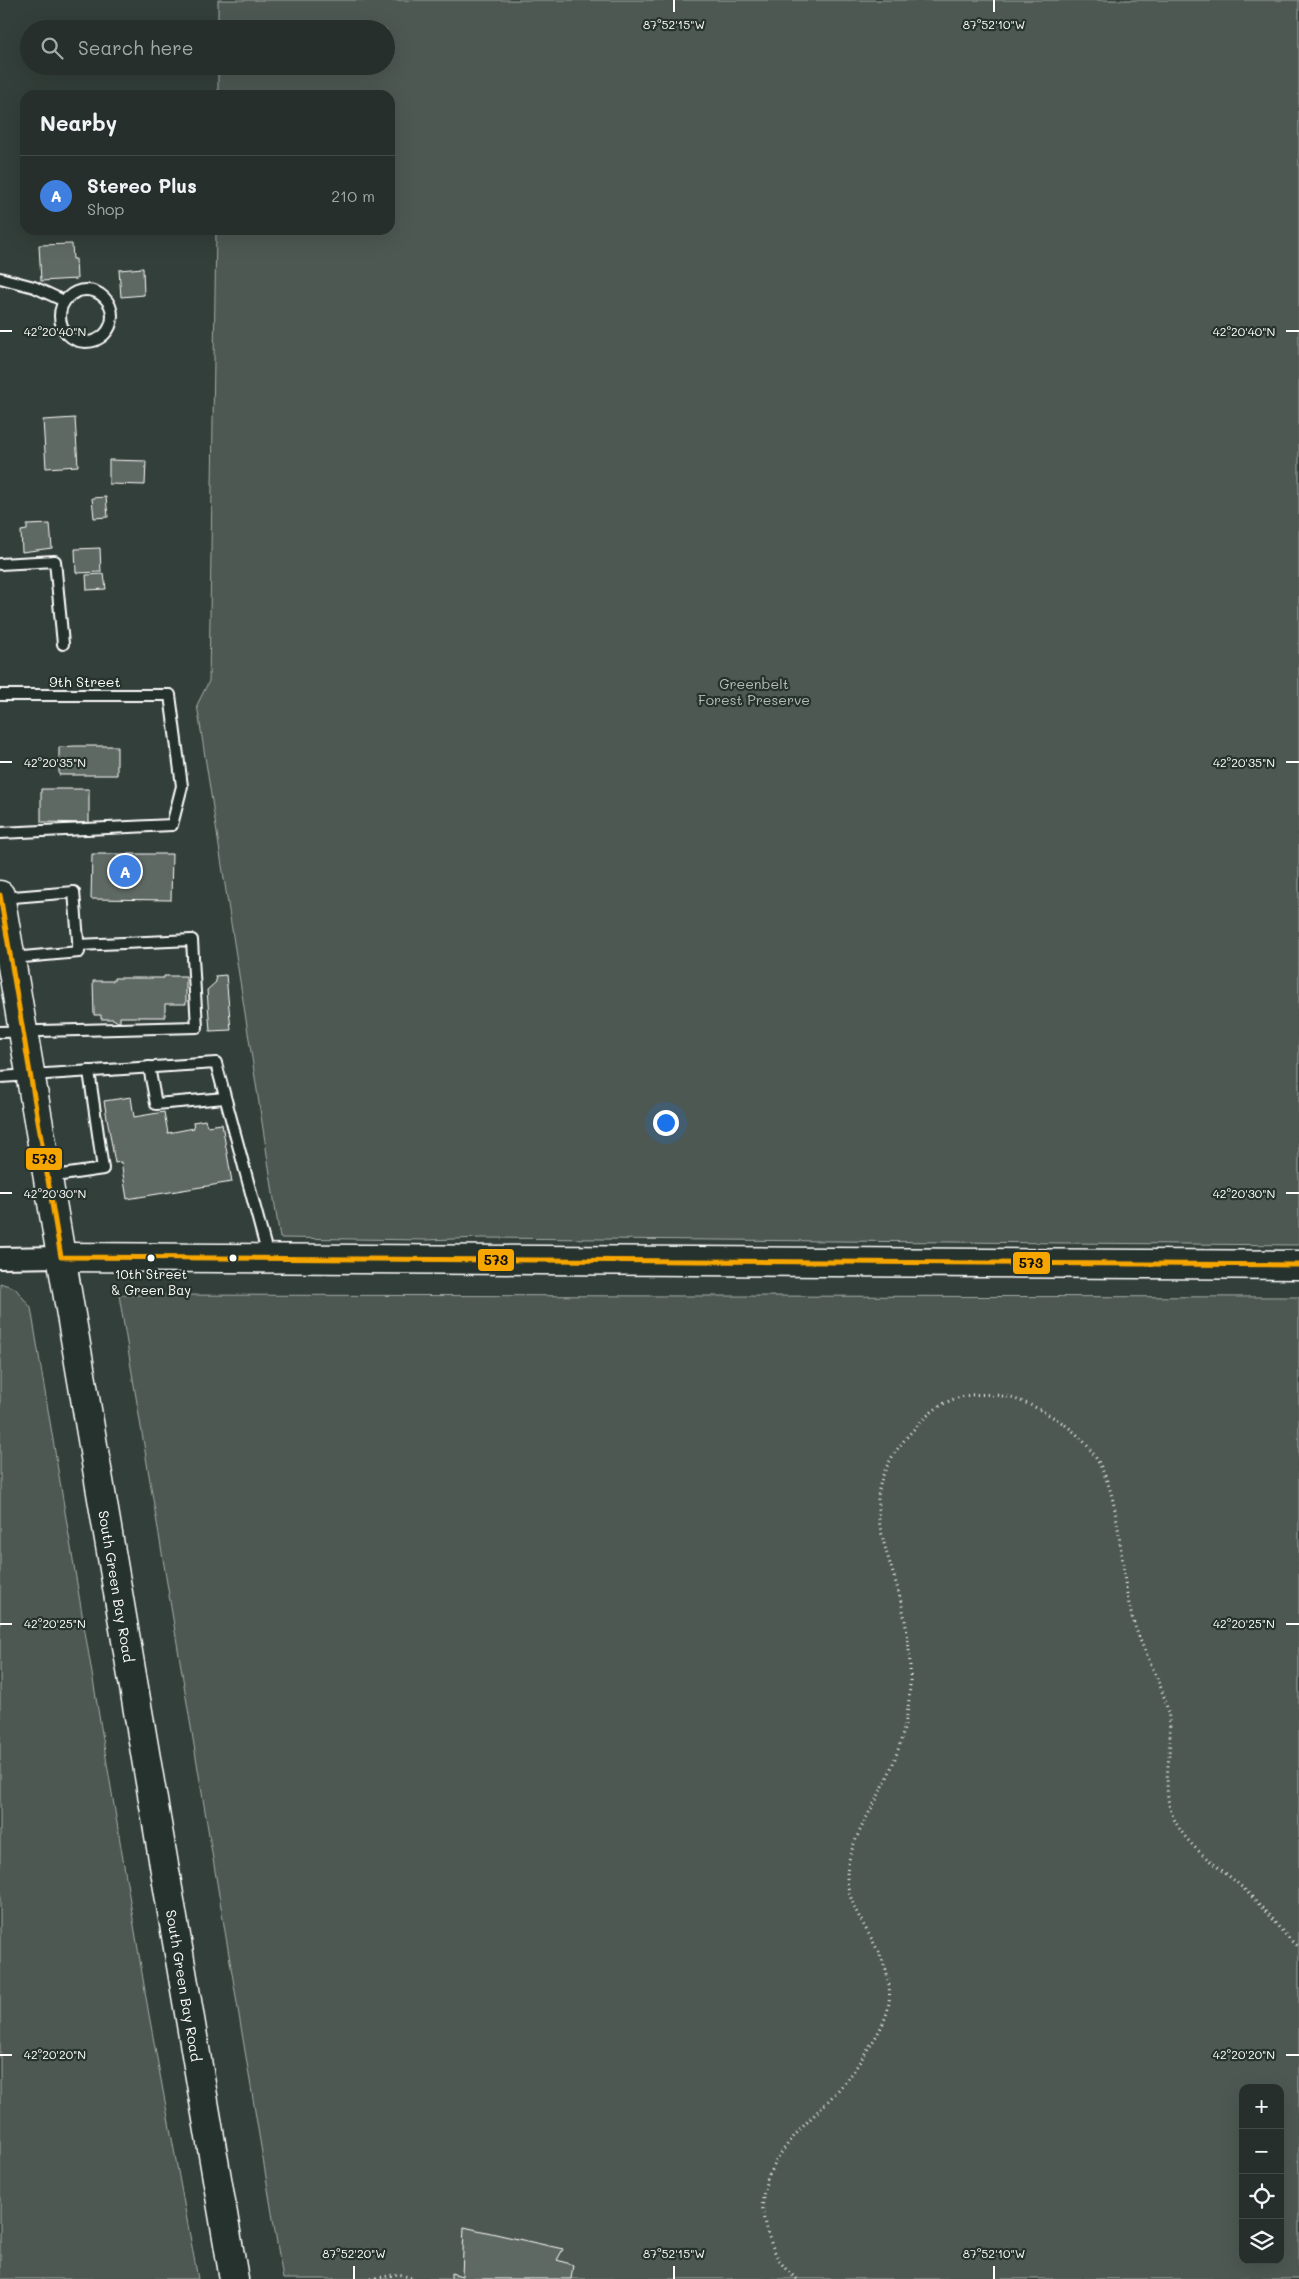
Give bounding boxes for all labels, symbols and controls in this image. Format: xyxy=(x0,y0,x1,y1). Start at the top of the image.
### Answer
text: 87°52'15"W xyxy=(643,16,705,32)
text: 87°52'10"W xyxy=(963,16,1025,32)
search box xyxy=(20,20,395,75)
icon: search xyxy=(38,34,66,62)
text: Search here xyxy=(78,35,194,60)
text: Nearby xyxy=(40,109,117,136)
text: Stereo Plus xyxy=(87,173,197,198)
text: A xyxy=(50,185,62,206)
text: 210 m xyxy=(331,185,375,206)
text: Shop xyxy=(87,198,124,219)
text: 42°20'40"N xyxy=(24,323,86,339)
text: 42°20'40"N xyxy=(1213,323,1275,339)
street label: 9th Street xyxy=(49,672,121,691)
park label: Greenbelt Forest Preserve xyxy=(698,674,810,709)
text: 42°20'35"N xyxy=(24,754,86,770)
text: 42°20'35"N xyxy=(1213,754,1275,770)
pin: A xyxy=(109,852,141,890)
your location xyxy=(653,1110,679,1136)
line badge: 573 xyxy=(25,1147,63,1171)
text: 573 xyxy=(32,1149,56,1168)
text: 42°20'30"N xyxy=(24,1185,86,1201)
text: 42°20'30"N xyxy=(1213,1185,1275,1201)
line badge: 573 xyxy=(477,1248,515,1272)
text: 573 xyxy=(484,1250,508,1269)
line badge: 573 xyxy=(1012,1251,1051,1275)
marker: 10th Street & Green Bay xyxy=(146,1253,156,1263)
unlabelled marker xyxy=(228,1253,238,1263)
text: 573 xyxy=(1019,1253,1043,1272)
place label: 10th Street & Green Bay xyxy=(111,1265,191,1298)
street label: South Green Bay Road xyxy=(95,1509,139,1664)
text: 42°20'25"N xyxy=(24,1615,86,1631)
text: 42°20'25"N xyxy=(1213,1615,1275,1631)
street label: South Green Bay Road xyxy=(162,1908,207,2063)
text: 42°20'20"N xyxy=(24,2046,86,2062)
text: 42°20'20"N xyxy=(1213,2046,1275,2062)
map controls xyxy=(1239,2084,1284,2264)
button: + xyxy=(1239,2084,1284,2129)
button: − xyxy=(1239,2129,1284,2174)
button: locate xyxy=(1239,2174,1284,2219)
button: layers xyxy=(1239,2219,1284,2264)
text: 87°52'20"W xyxy=(322,2245,386,2261)
text: 87°52'15"W xyxy=(643,2245,705,2261)
text: 87°52'10"W xyxy=(963,2245,1025,2261)

